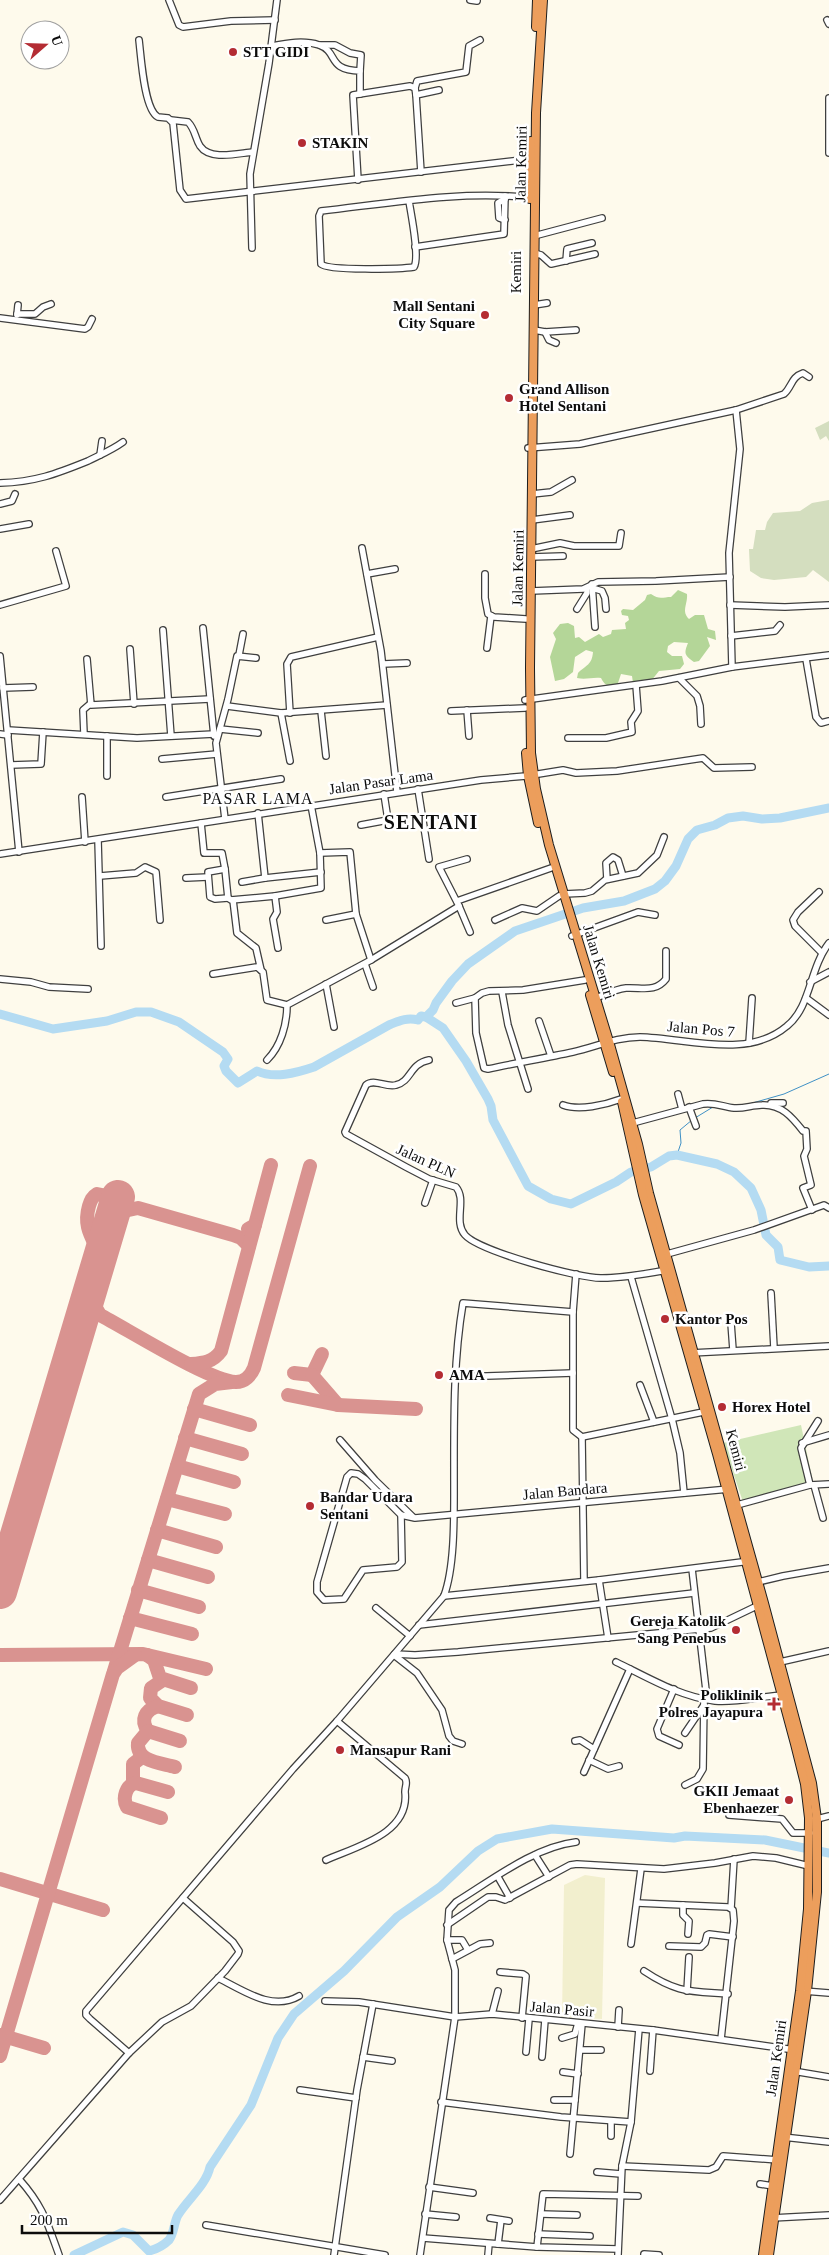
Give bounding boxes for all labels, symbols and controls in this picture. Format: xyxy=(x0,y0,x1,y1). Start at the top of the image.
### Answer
north arrow xyxy=(20,20,70,70)
text: U xyxy=(48,33,66,48)
place label: STT GIDI xyxy=(243,44,309,60)
marker: STT GIDI xyxy=(227,46,239,58)
street label: Jalan Kemiri xyxy=(512,125,530,203)
place label: STAKIN xyxy=(312,135,369,151)
marker: STAKIN xyxy=(296,137,308,149)
street label: Kemiri xyxy=(508,251,524,293)
place label: Mall Sentani City Square xyxy=(393,298,475,331)
marker: Mall Sentani City Square xyxy=(479,309,491,321)
place label: Grand Allison Hotel Sentani xyxy=(519,381,610,414)
marker: Grand Allison Hotel Sentani xyxy=(503,392,515,404)
street label: Jalan Kemiri xyxy=(509,529,527,607)
street label: Jalan Pasar Lama xyxy=(328,767,434,797)
district label: PASAR LAMA xyxy=(202,790,314,807)
district label: SENTANI xyxy=(384,811,478,833)
street label: Jalan Kemiri xyxy=(580,923,618,1001)
street label: Jalan Pos 7 xyxy=(667,1018,736,1040)
street label: Jalan PLN xyxy=(394,1141,458,1181)
place label: Kantor Pos xyxy=(675,1311,748,1327)
marker: Kantor Pos xyxy=(659,1313,671,1325)
place label: AMA xyxy=(449,1367,485,1383)
marker: AMA xyxy=(433,1369,445,1381)
place label: Horex Hotel xyxy=(732,1399,810,1415)
marker: Horex Hotel xyxy=(716,1401,728,1413)
street label: Kemiri xyxy=(723,1427,749,1473)
street label: Jalan Bandara xyxy=(522,1479,608,1503)
place label: Bandar Udara Sentani xyxy=(320,1489,413,1522)
marker: Bandar Udara Sentani xyxy=(304,1500,316,1512)
place label: Gereja Katolik Sang Penebus xyxy=(630,1613,727,1646)
marker: Gereja Katolik Sang Penebus xyxy=(730,1624,742,1636)
place label: Poliklinik Polres Jayapura xyxy=(659,1687,764,1720)
marker: Poliklinik Polres Jayapura xyxy=(767,1697,781,1711)
place label: Mansapur Rani xyxy=(350,1742,451,1758)
marker: Mansapur Rani xyxy=(334,1744,346,1756)
place label: GKII Jemaat Ebenhaezer xyxy=(694,1783,779,1816)
marker: GKII Jemaat Ebenhaezer xyxy=(783,1794,795,1806)
street label: Jalan Pasir xyxy=(529,1998,595,2020)
street label: Jalan Kemiri xyxy=(763,2019,789,2097)
scale bar xyxy=(22,2202,172,2234)
text: 200 m xyxy=(30,2212,68,2228)

